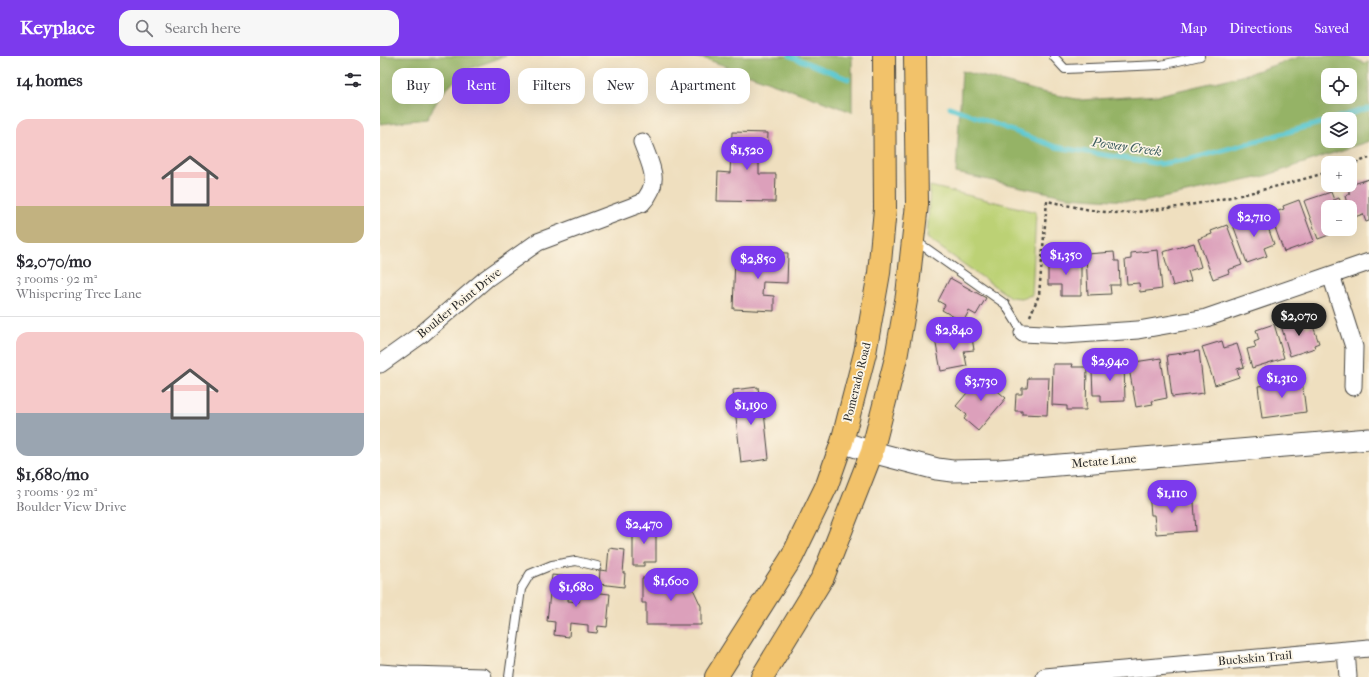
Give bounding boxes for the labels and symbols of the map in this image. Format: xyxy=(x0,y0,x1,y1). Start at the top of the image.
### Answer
water label: Poway Creek xyxy=(1090,134,1163,159)
pin: $1,520 xyxy=(714,137,780,171)
pin: $2,710 xyxy=(1221,204,1287,238)
pin: $1,350 xyxy=(1033,242,1099,276)
pin: $2,850 xyxy=(725,246,791,280)
street label: Boulder Point Drive xyxy=(414,265,504,341)
pin: $2,070 xyxy=(1266,303,1332,337)
pin: $2,840 xyxy=(921,317,987,351)
street label: Pomerado Road xyxy=(840,340,874,423)
pin: $2,940 xyxy=(1077,348,1143,382)
pin: $1,310 xyxy=(1249,365,1315,399)
pin: $3,730 xyxy=(948,368,1014,402)
pin: $1,190 xyxy=(718,392,784,426)
street label: Metate Lane xyxy=(1071,451,1137,471)
pin: $1,110 xyxy=(1139,480,1205,514)
pin: $2,470 xyxy=(611,511,677,545)
pin: $1,600 xyxy=(638,568,704,602)
pin: $1,680 xyxy=(543,574,609,608)
street label: Buckskin Trail xyxy=(1217,648,1293,668)

